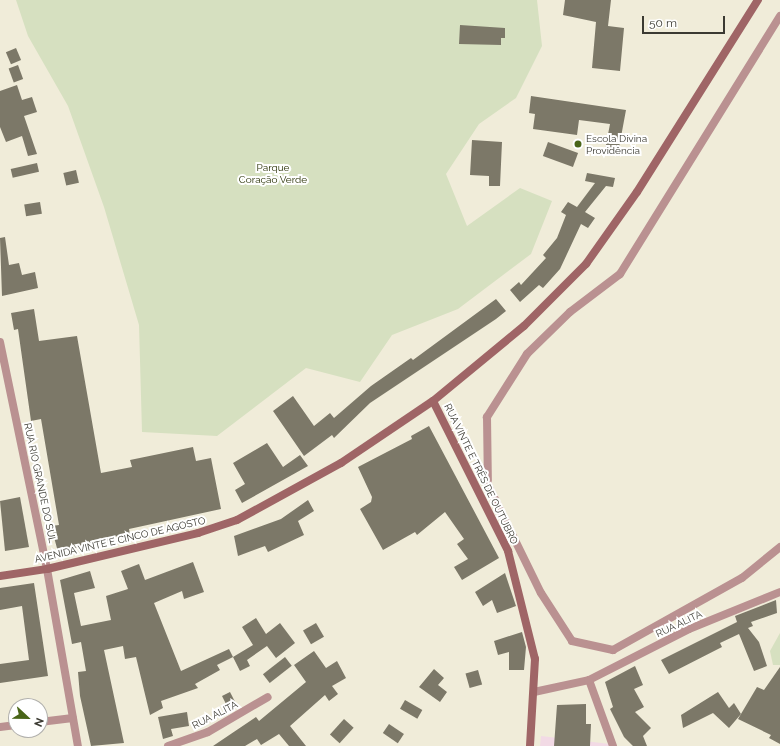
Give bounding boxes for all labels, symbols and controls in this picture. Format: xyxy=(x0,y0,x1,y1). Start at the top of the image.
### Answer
scale bar xyxy=(644,8,727,34)
text: 50 m xyxy=(649,16,677,30)
place label: Escola Divina Providência xyxy=(586,132,647,156)
marker: Escola Divina Providência xyxy=(573,139,583,149)
park label: Parque Coração Verde xyxy=(239,161,307,184)
street label: RUA VINTE E TRÊS DE OUTUBRO xyxy=(441,401,521,547)
street label: RUA RIO GRANDE DO SUL xyxy=(21,422,59,544)
street label: AVENIDA VINTE E CINCO DE AGOSTO xyxy=(33,514,207,566)
street label: RUA ALITA xyxy=(654,608,704,640)
north arrow xyxy=(8,698,48,738)
street label: RUA ALITA xyxy=(190,698,240,732)
text: N xyxy=(31,716,46,729)

